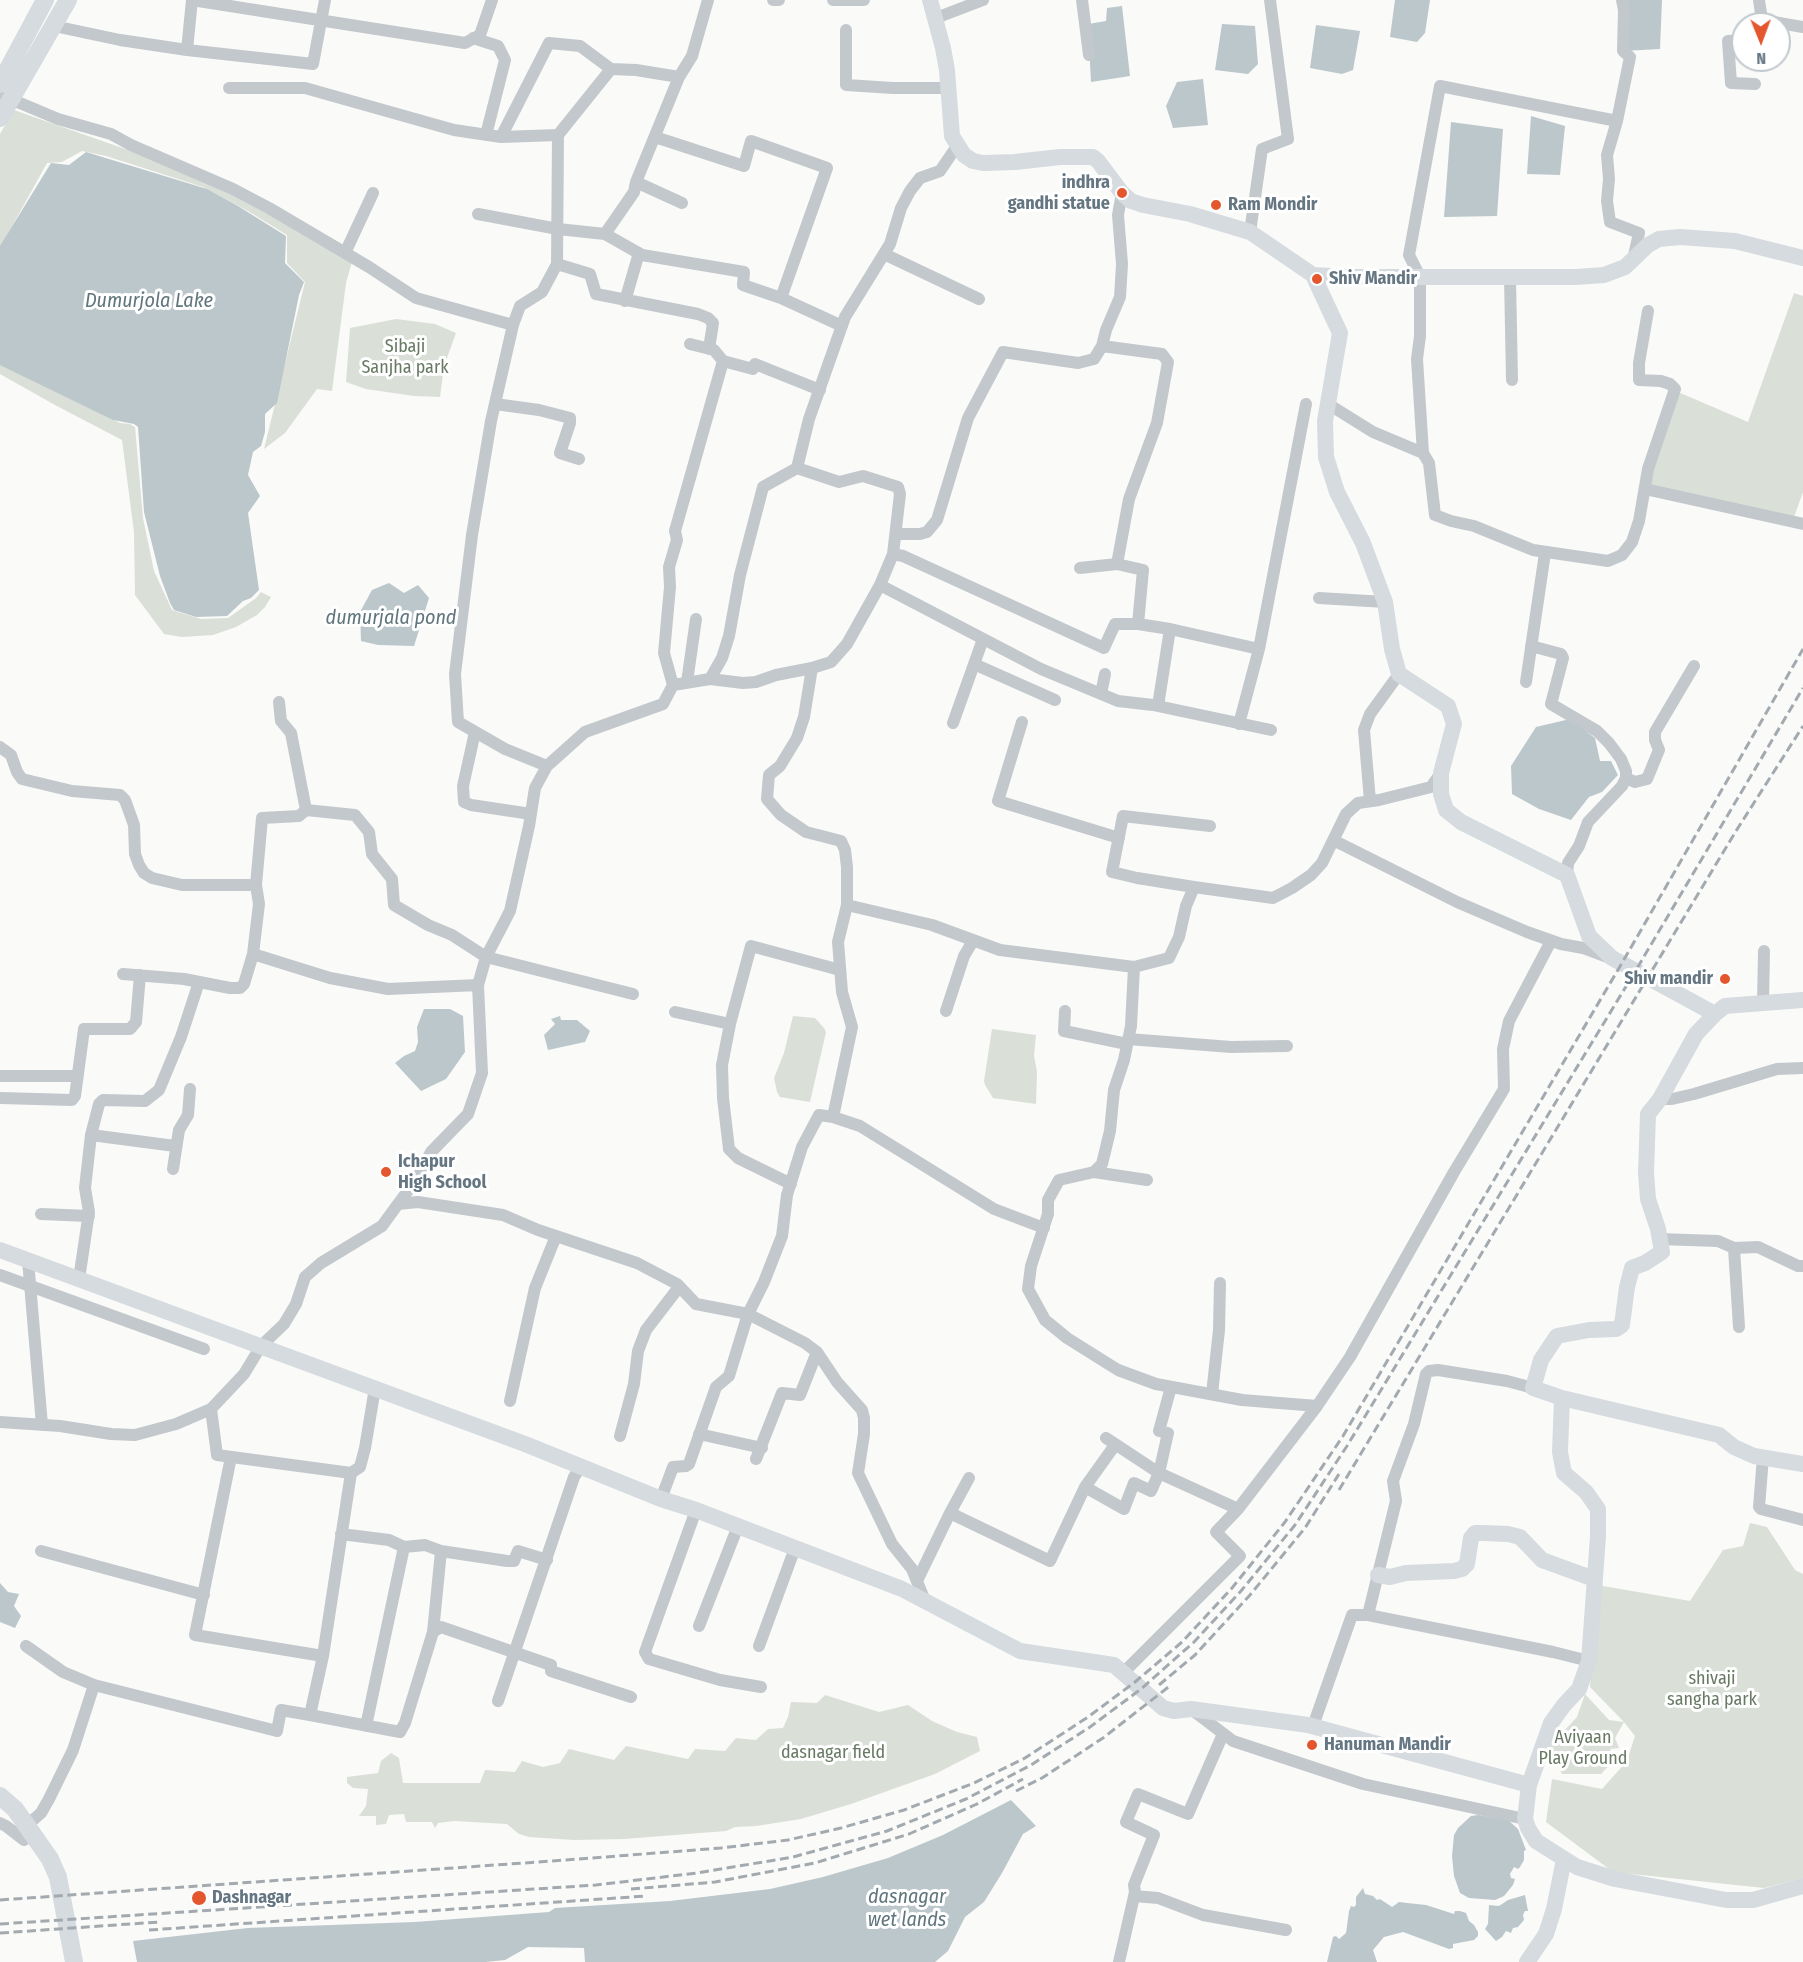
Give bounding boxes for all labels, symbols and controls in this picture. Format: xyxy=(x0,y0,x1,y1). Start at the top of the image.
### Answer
north arrow xyxy=(1731,12,1791,72)
text: N xyxy=(1756,49,1766,68)
place label: indhra gandhi statue xyxy=(1008,172,1110,214)
marker: indhra gandhi statue xyxy=(1115,186,1129,200)
place label: Ram Mondir xyxy=(1228,194,1317,216)
marker: Ram Mondir xyxy=(1209,198,1223,212)
place label: Shiv Mandir xyxy=(1329,268,1417,290)
marker: Shiv Mandir xyxy=(1310,272,1324,286)
water label: Dumurjola Lake xyxy=(85,289,213,313)
park label: Sibaji Sanjha park xyxy=(361,336,449,378)
water label: dumurjala pond xyxy=(325,606,457,630)
place label: Shiv mandir xyxy=(1624,968,1713,990)
marker: Shiv mandir xyxy=(1718,972,1732,986)
place label: Ichapur High School xyxy=(398,1151,486,1194)
marker: Ichapur High School xyxy=(379,1165,393,1179)
park label: shivaji sangha park xyxy=(1667,1668,1757,1710)
park label: Aviyaan Play Ground xyxy=(1539,1727,1627,1770)
place label: Hanuman Mandir xyxy=(1324,1734,1451,1756)
marker: Hanuman Mandir xyxy=(1305,1738,1319,1752)
park label: dasnagar field xyxy=(781,1742,885,1764)
water label: dasnagar wet lands xyxy=(868,1885,946,1932)
place label: Dashnagar xyxy=(212,1887,291,1909)
marker: Dashnagar xyxy=(190,1889,208,1907)

